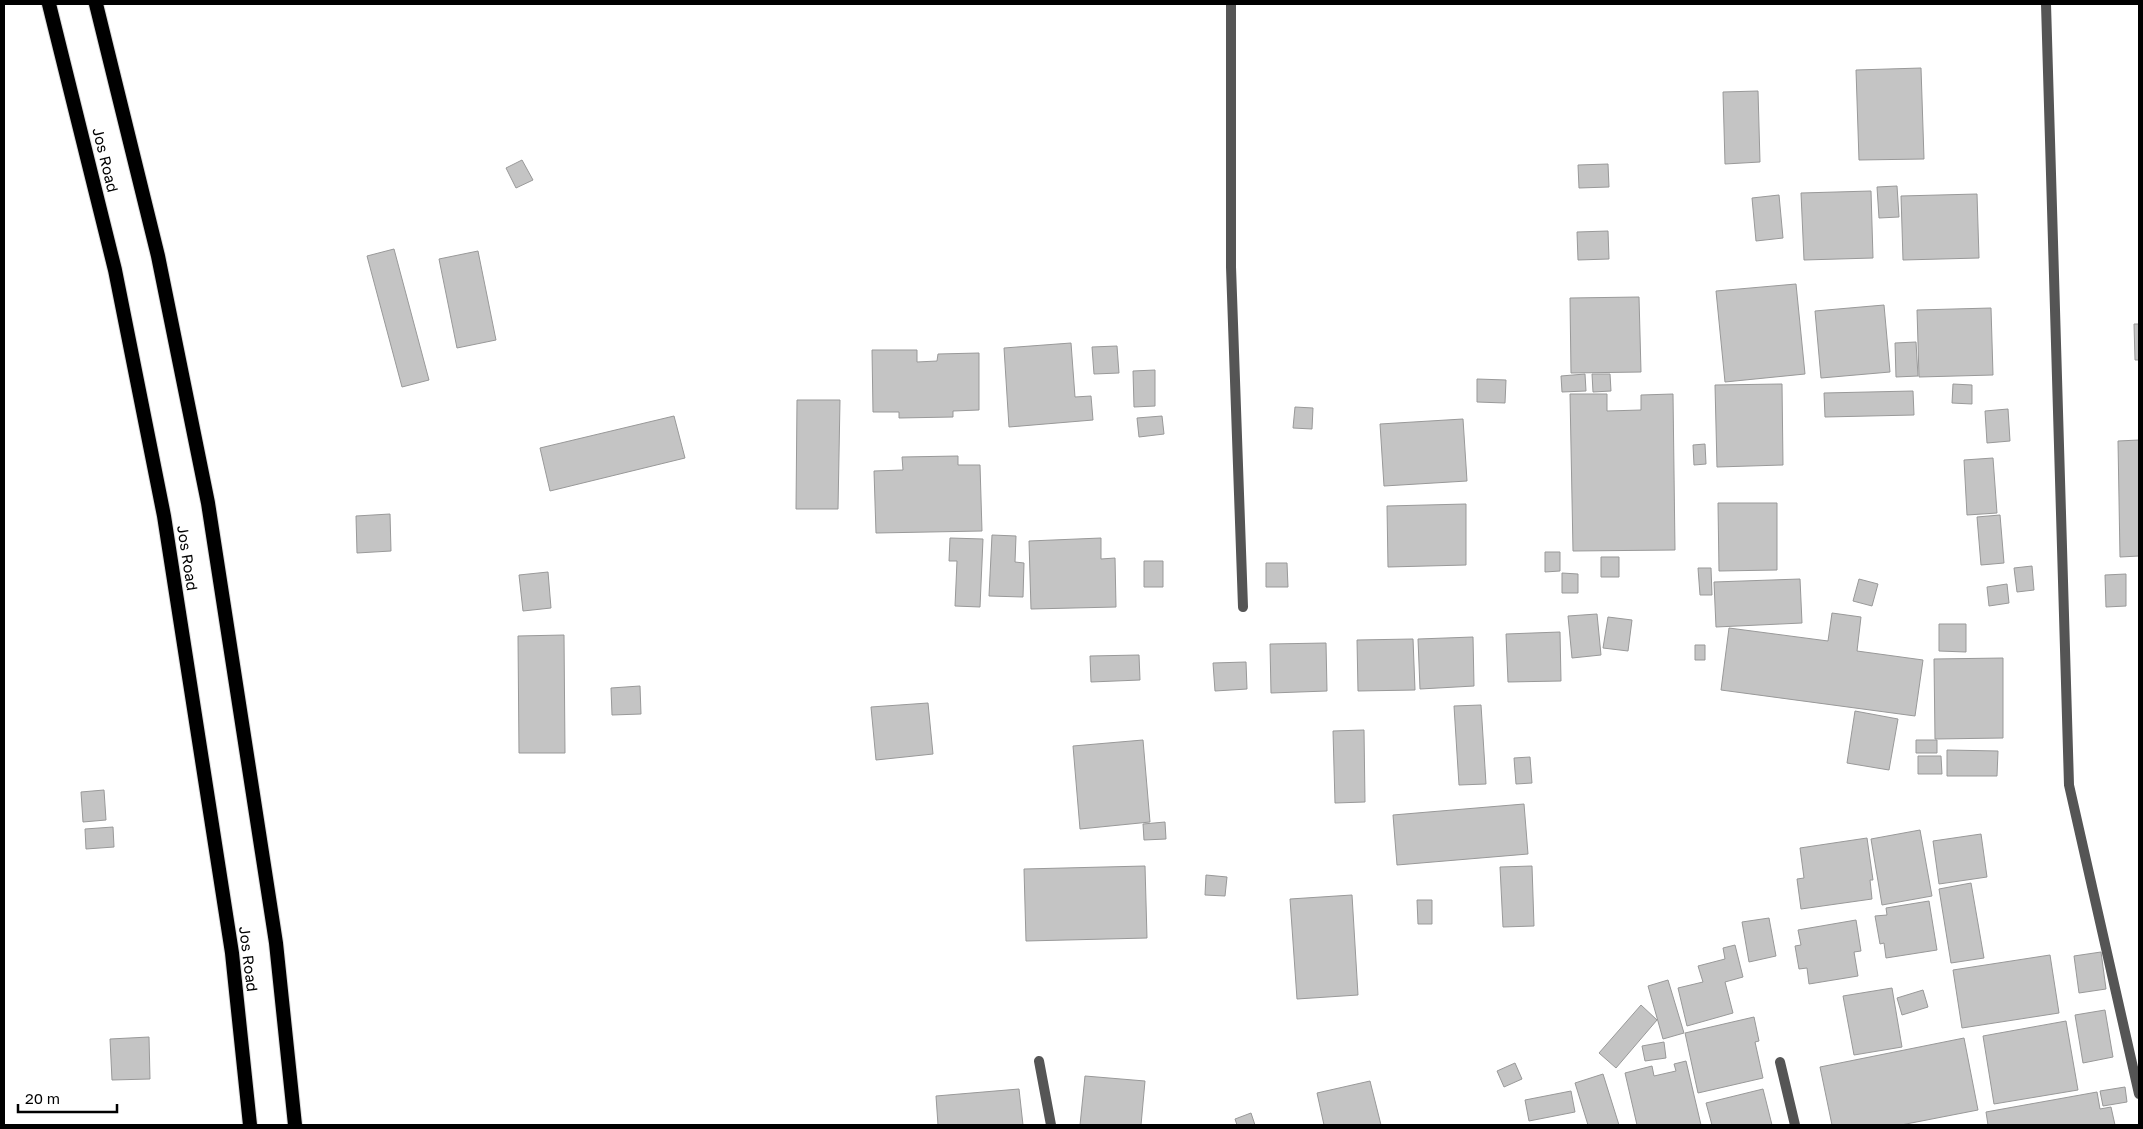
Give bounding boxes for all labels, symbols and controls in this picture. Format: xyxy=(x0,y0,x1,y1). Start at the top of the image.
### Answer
street label: Jos Road xyxy=(89,126,123,194)
street label: Jos Road xyxy=(174,524,202,592)
street label: Jos Road xyxy=(236,925,262,993)
scale bar xyxy=(18,1082,116,1114)
text: 20 m xyxy=(25,1089,60,1107)

